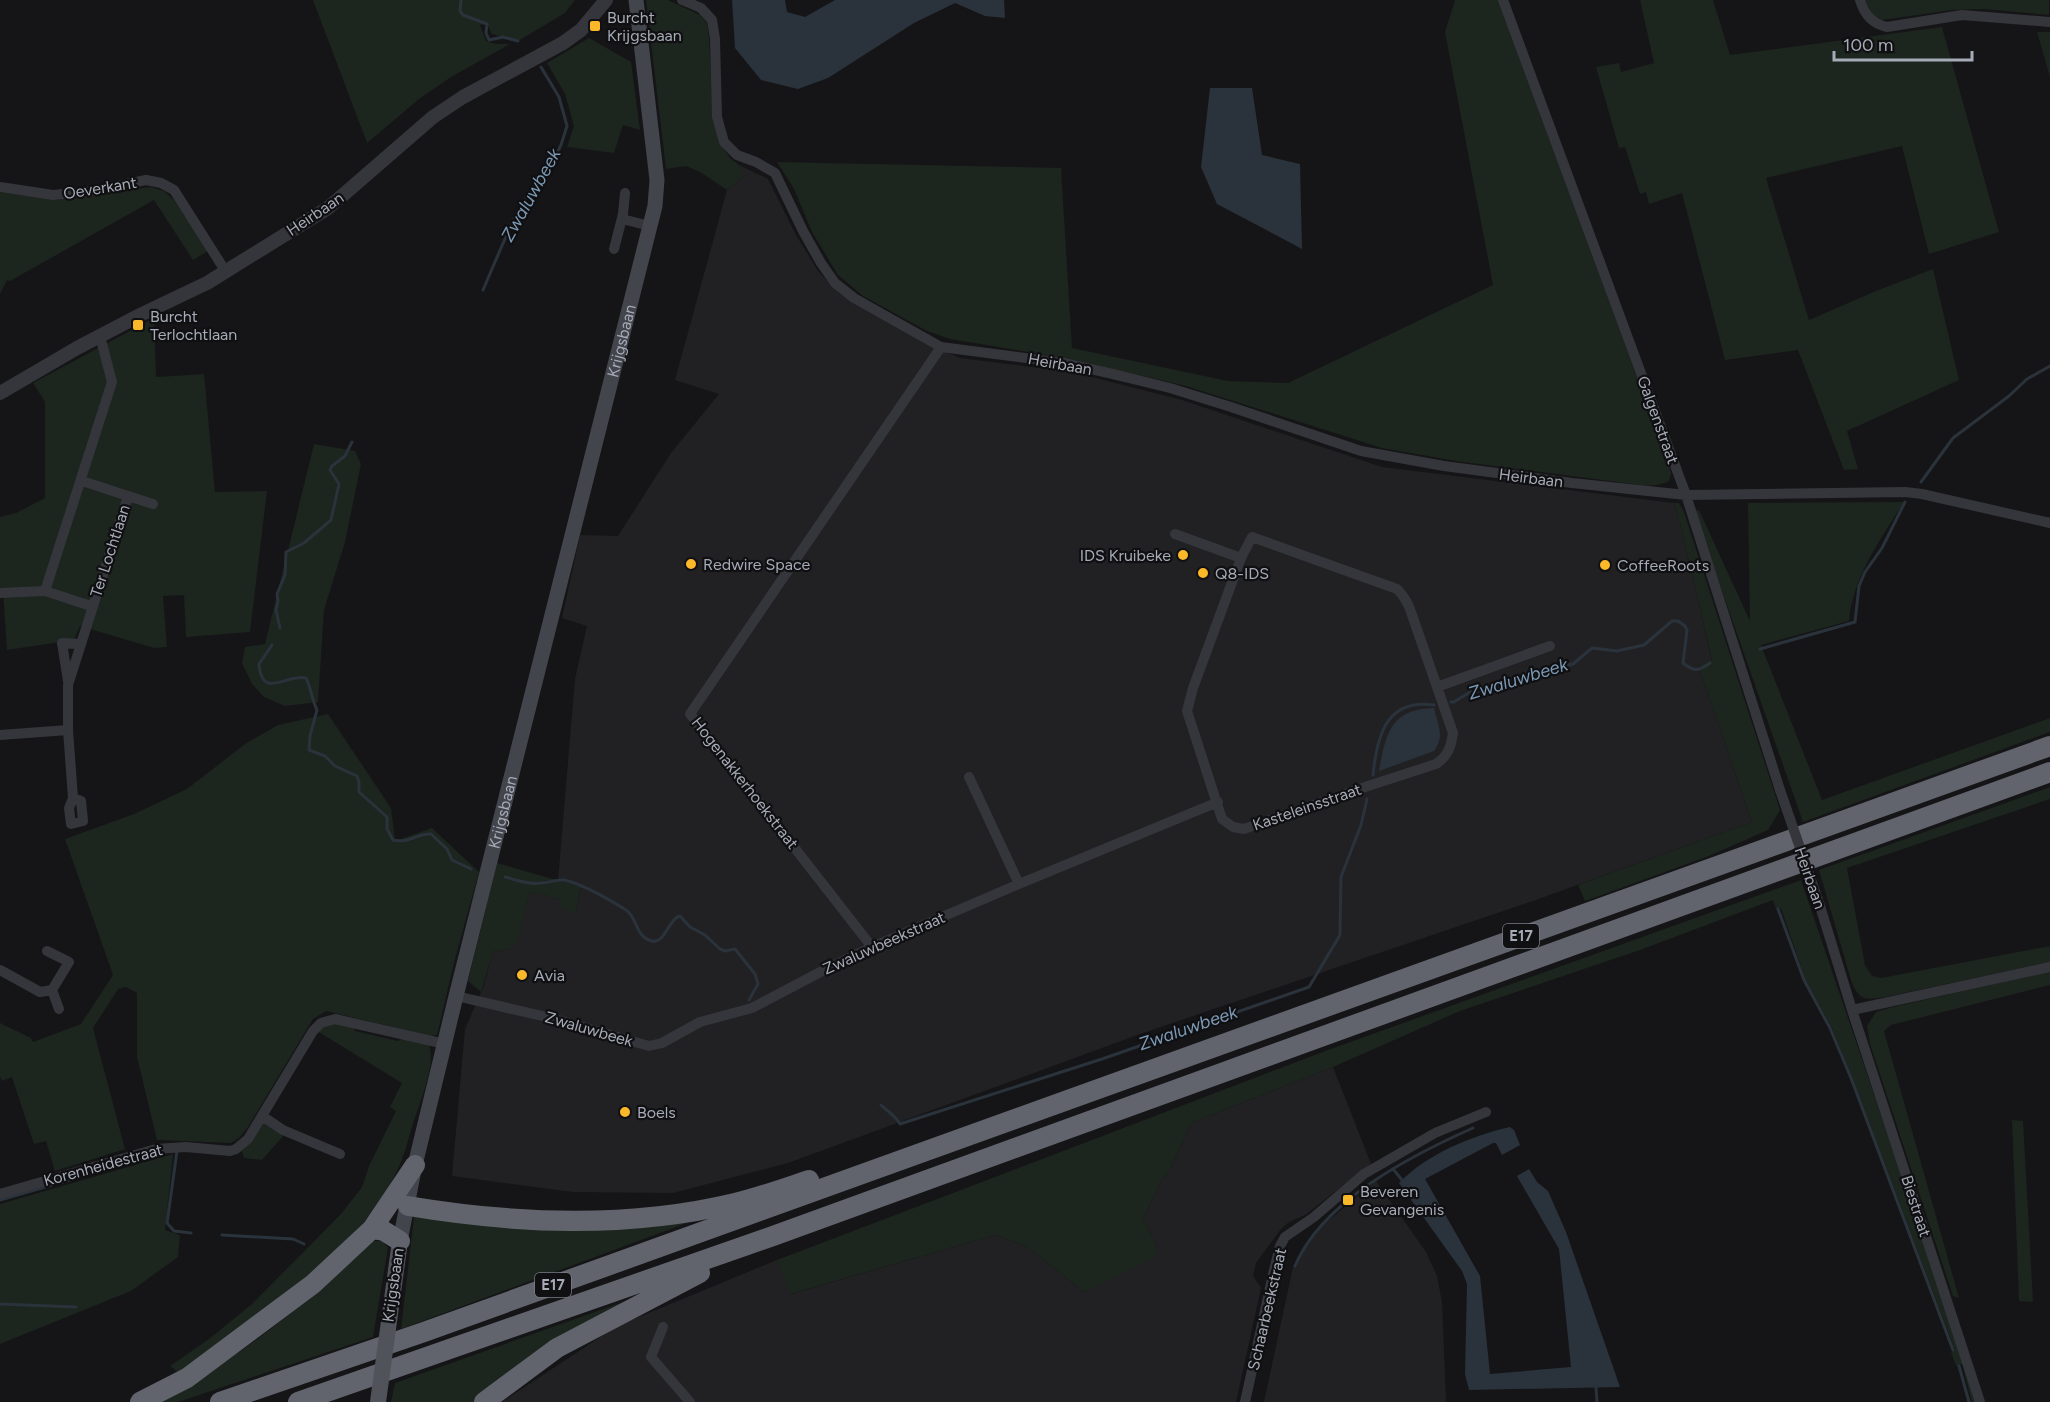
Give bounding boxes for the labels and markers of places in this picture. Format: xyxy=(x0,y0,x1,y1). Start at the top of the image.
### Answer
place label: Burcht Krijgsbaan xyxy=(607,8,682,45)
marker: Burcht Krijgsbaan xyxy=(588,19,602,33)
place label: Burcht Terlochtlaan xyxy=(150,307,237,344)
marker: Burcht Terlochtlaan xyxy=(131,318,145,332)
place label: IDS Kruibeke xyxy=(1080,546,1171,565)
marker: IDS Kruibeke xyxy=(1176,548,1190,562)
place label: Redwire Space xyxy=(703,555,811,574)
place label: CoffeeRoots xyxy=(1617,556,1709,575)
marker: Redwire Space xyxy=(684,557,698,571)
marker: CoffeeRoots xyxy=(1598,558,1612,572)
place label: Q8-IDS xyxy=(1215,564,1269,583)
marker: Q8-IDS xyxy=(1196,566,1210,580)
place label: Avia xyxy=(534,966,565,985)
marker: Avia xyxy=(515,968,529,982)
place label: Boels xyxy=(637,1103,676,1122)
marker: Boels xyxy=(618,1105,632,1119)
place label: Beveren Gevangenis xyxy=(1360,1182,1444,1219)
marker: Beveren Gevangenis xyxy=(1341,1193,1355,1207)

